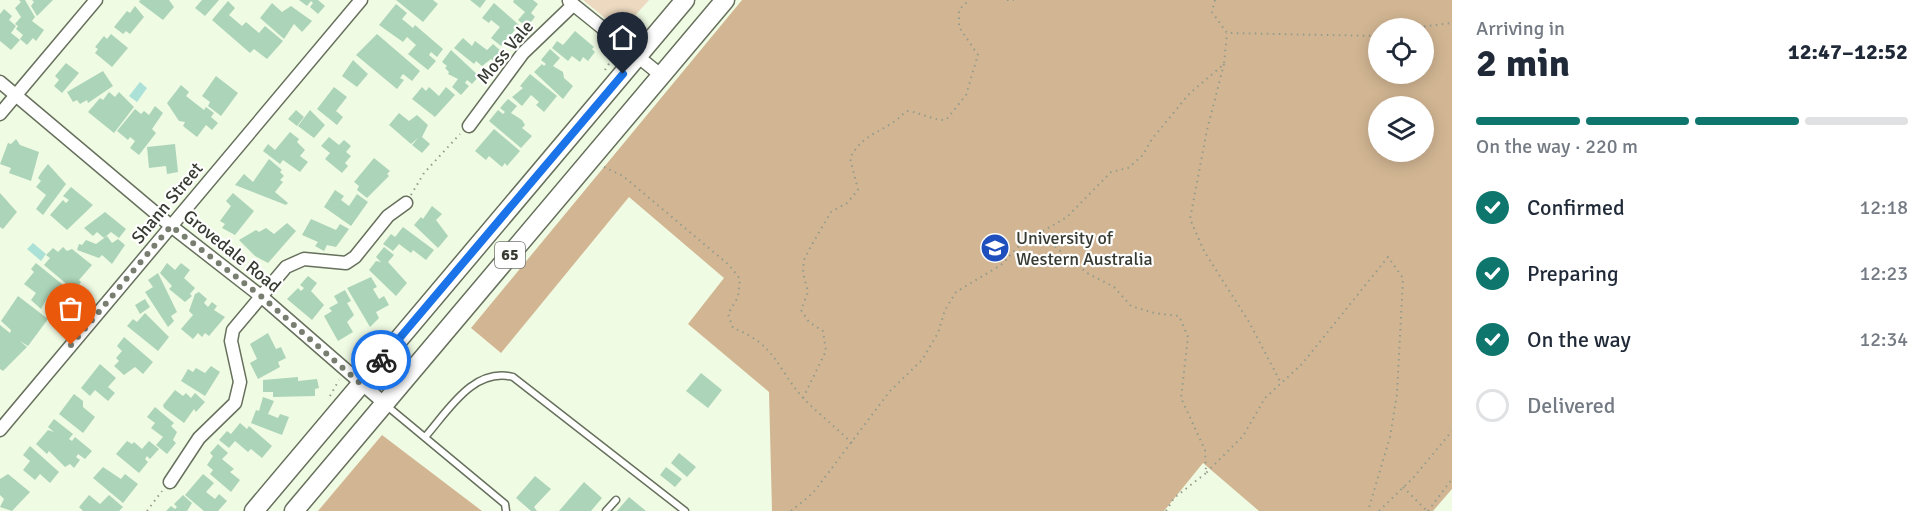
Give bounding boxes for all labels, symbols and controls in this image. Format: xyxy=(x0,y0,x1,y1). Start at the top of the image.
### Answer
pin xyxy=(597,12,648,74)
street label: Moss Vale xyxy=(472,16,538,88)
text: Arriving in xyxy=(1476,16,1565,41)
map controls xyxy=(1368,18,1434,162)
button: locate xyxy=(1368,18,1434,84)
icon: home xyxy=(606,21,639,54)
text: 12:47–12:52 xyxy=(1788,38,1908,65)
text: 2 min xyxy=(1476,39,1570,87)
button: layers xyxy=(1368,96,1434,162)
text: On the way · 220 m xyxy=(1476,134,1638,159)
street label: Shann Street xyxy=(127,158,207,248)
icon: check xyxy=(1476,191,1509,224)
text: Confirmed xyxy=(1527,194,1625,221)
text: 12:18 xyxy=(1859,195,1908,220)
street label: Grovedale Road xyxy=(179,205,285,297)
place label: University of Western Australia xyxy=(1016,227,1153,270)
school or university icon: University of Western Australia xyxy=(979,232,1011,264)
road number: 65 xyxy=(495,242,525,268)
icon: check xyxy=(1476,257,1509,290)
text: Preparing xyxy=(1527,260,1619,287)
text: 12:23 xyxy=(1859,261,1908,286)
pin xyxy=(45,283,96,345)
icon: bag xyxy=(54,292,87,325)
icon: check xyxy=(1476,323,1509,356)
text: On the way xyxy=(1527,326,1631,353)
text: 12:34 xyxy=(1859,327,1908,352)
courier xyxy=(351,330,411,390)
icon: bike xyxy=(365,344,398,377)
text: Delivered xyxy=(1527,392,1615,419)

